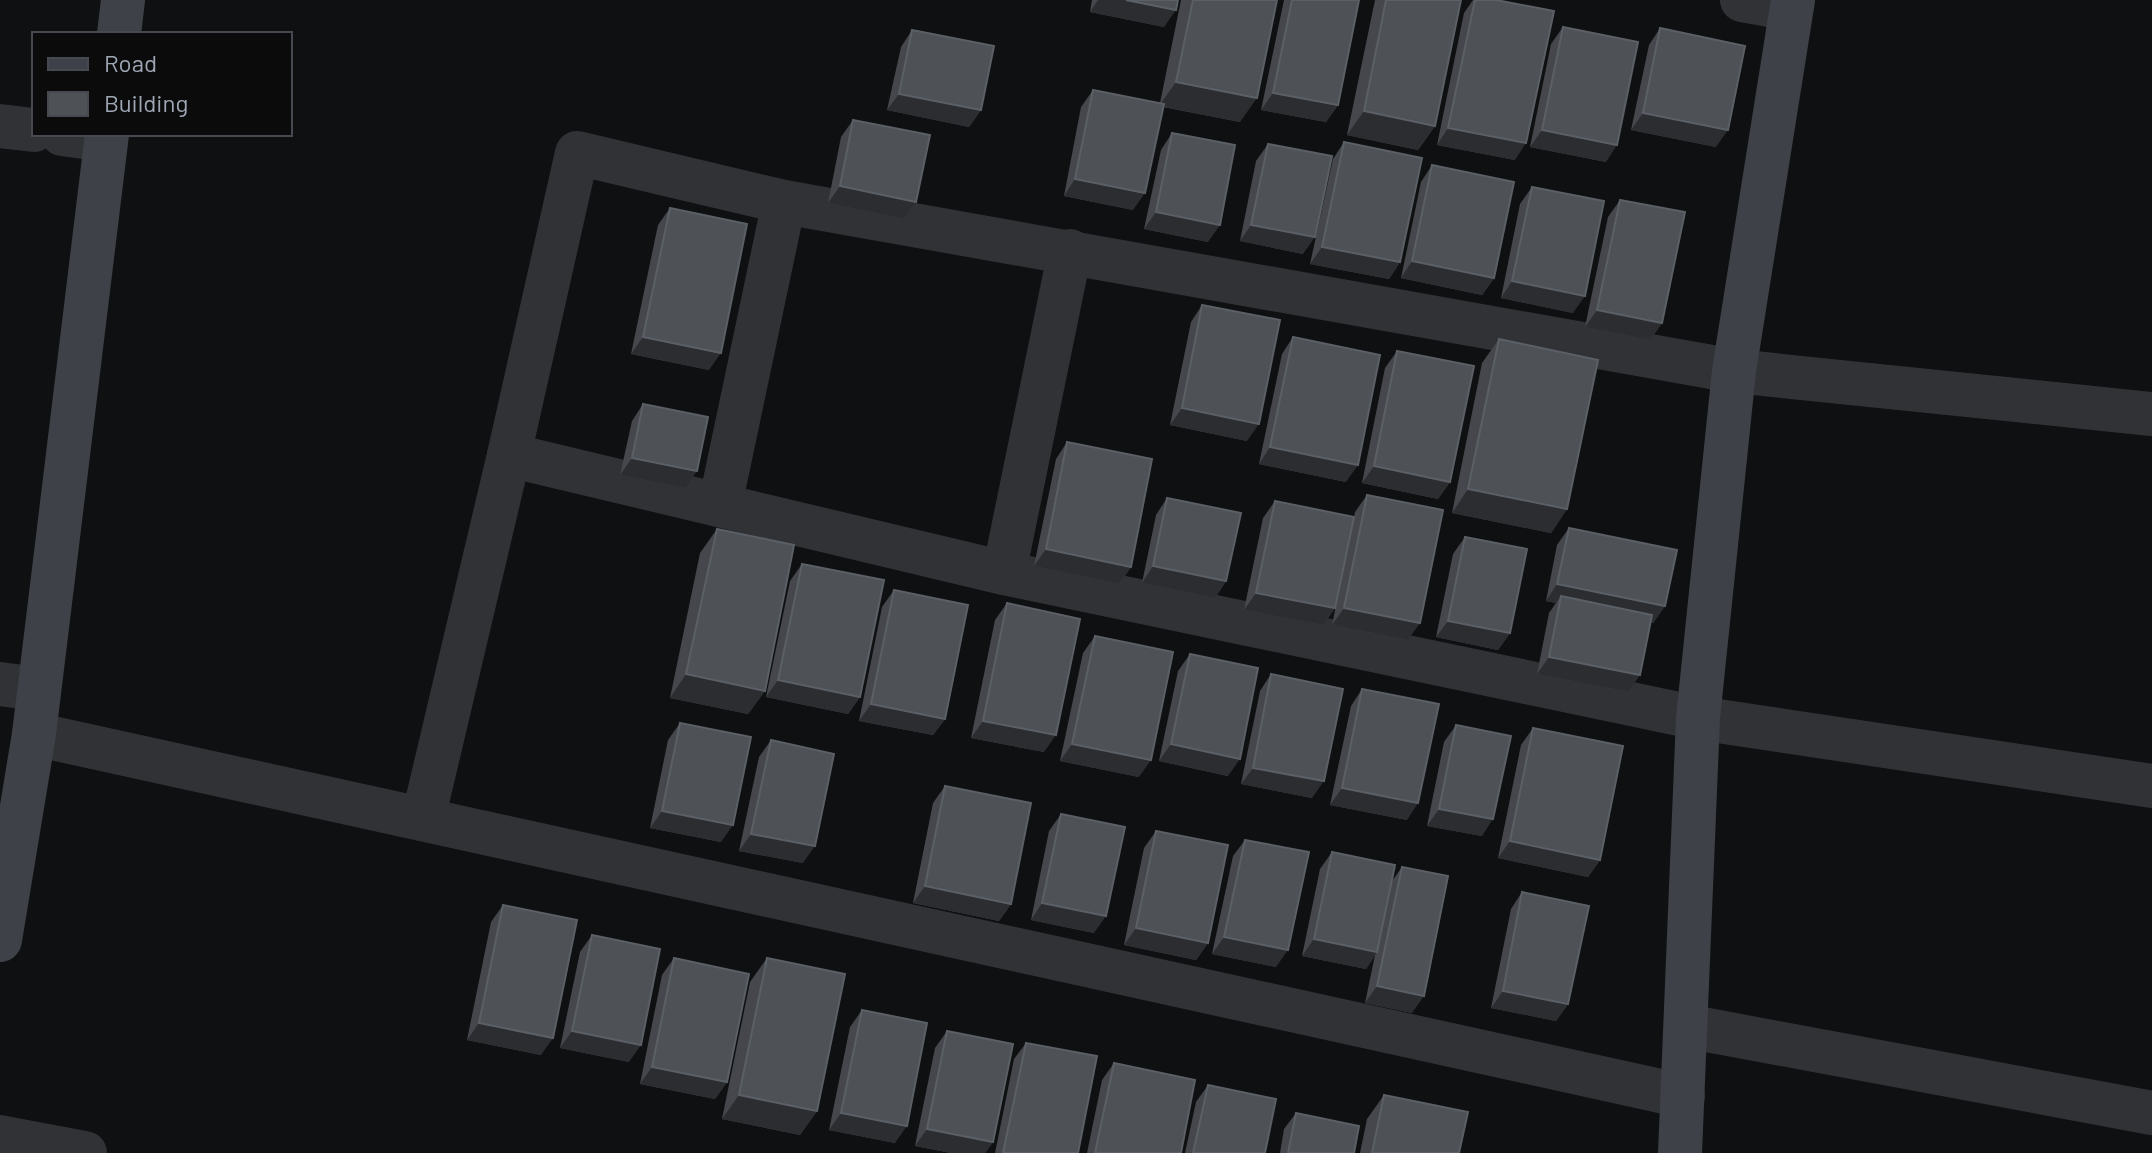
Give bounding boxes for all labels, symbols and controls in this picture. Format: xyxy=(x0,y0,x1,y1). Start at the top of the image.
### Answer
legend xyxy=(32,32,292,136)
text: Road xyxy=(104,48,157,77)
text: Building xyxy=(104,88,188,117)

